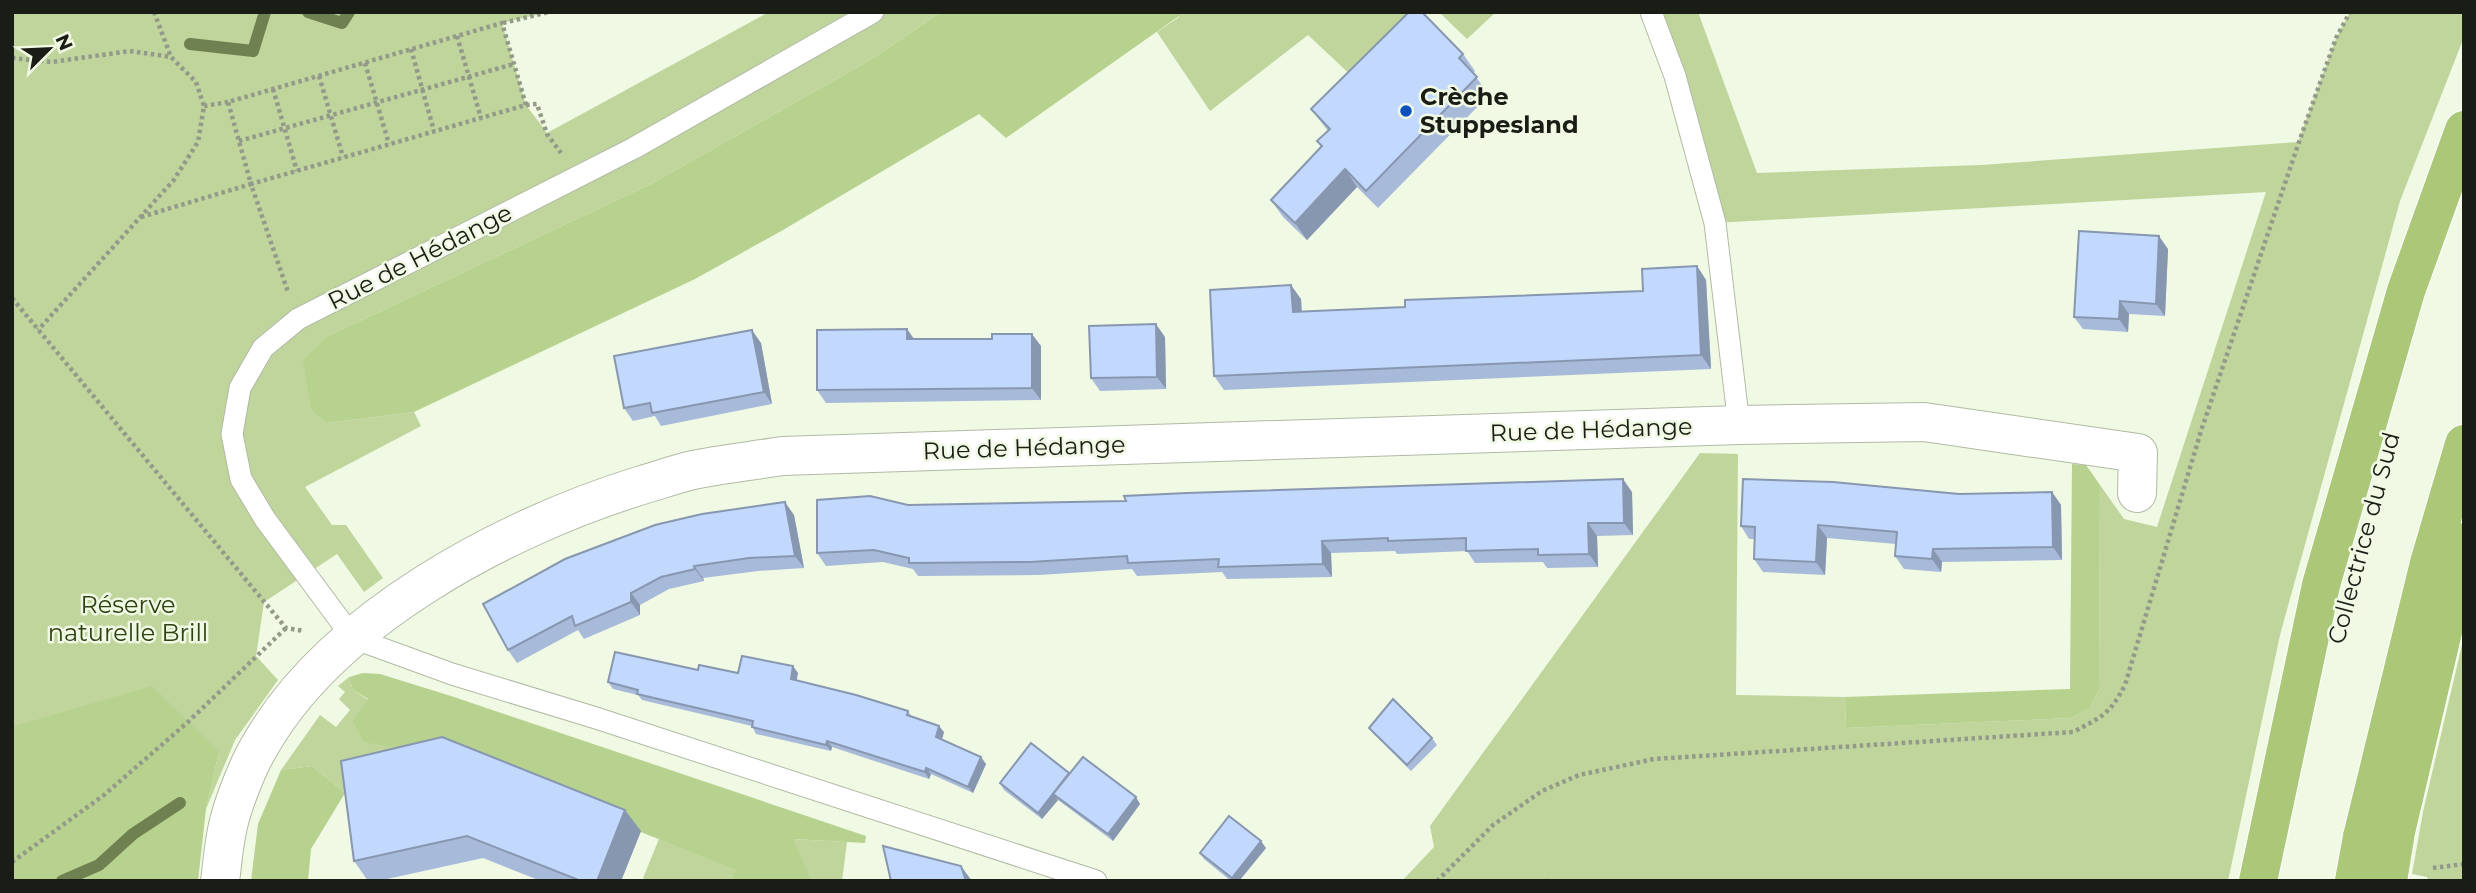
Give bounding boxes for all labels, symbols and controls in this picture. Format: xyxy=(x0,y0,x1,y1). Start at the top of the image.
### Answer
north arrow xyxy=(14,14,84,84)
text: N xyxy=(50,31,78,54)
place label: Crèche Stuppesland xyxy=(1420,82,1579,139)
marker: Crèche Stuppesland xyxy=(1398,103,1414,119)
street label: Rue de Hédange xyxy=(323,198,517,316)
street label: Rue de Hédange xyxy=(1489,411,1693,448)
street label: Rue de Hédange xyxy=(922,429,1126,466)
street label: Collectrice du Sud xyxy=(2321,429,2406,647)
park label: Réserve naturelle Brill xyxy=(48,590,208,647)

